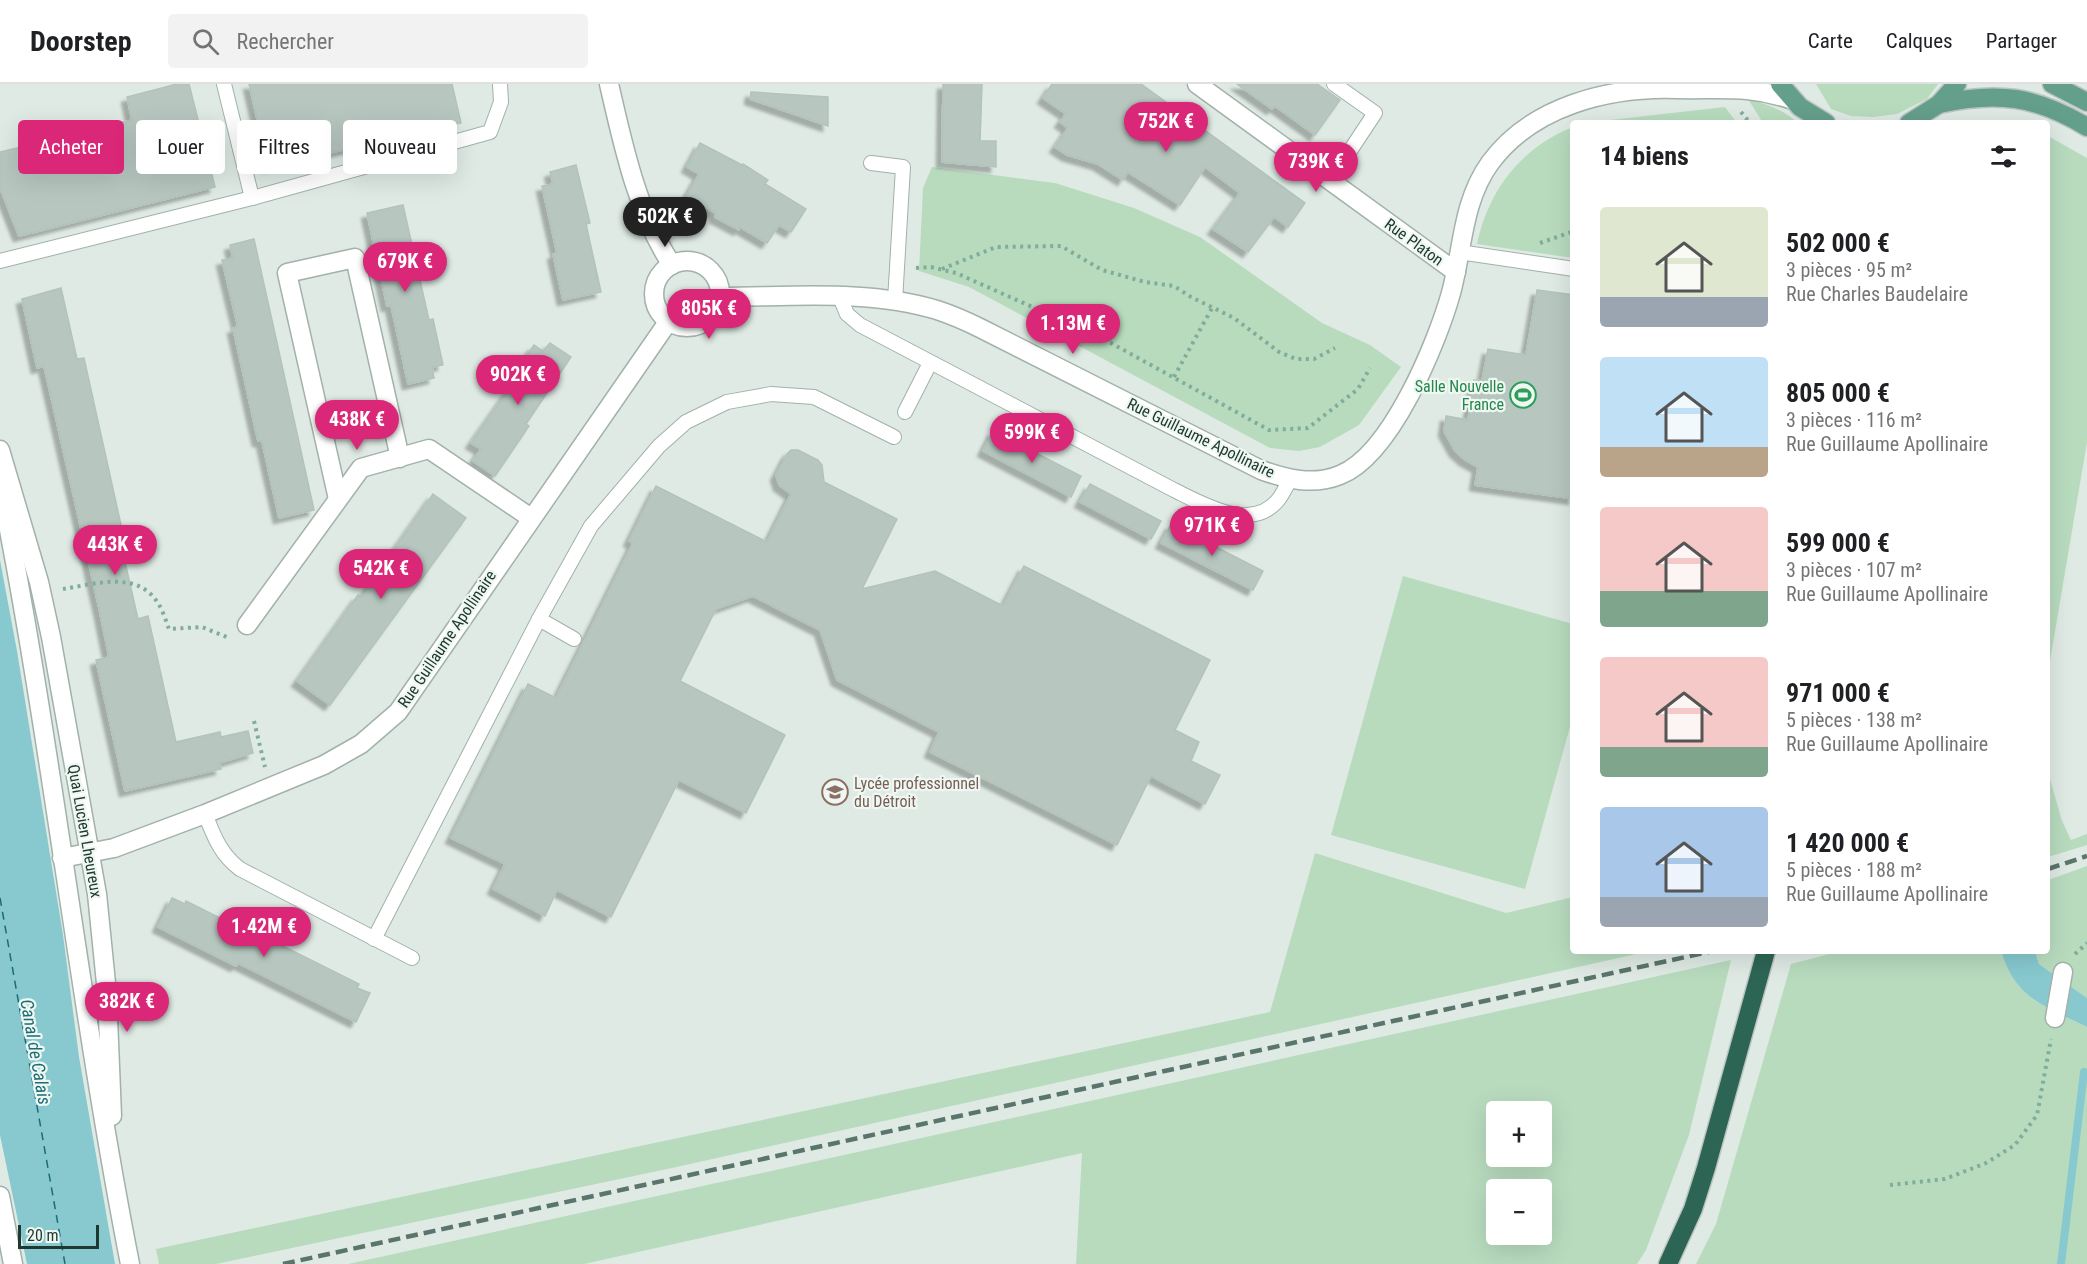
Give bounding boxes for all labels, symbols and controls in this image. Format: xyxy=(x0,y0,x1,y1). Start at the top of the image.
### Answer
search box xyxy=(168,14,588,68)
text: Doorstep xyxy=(30,25,132,58)
icon: search xyxy=(189,25,222,58)
text: Rechercher xyxy=(237,29,334,54)
text: Carte xyxy=(1808,29,1853,53)
text: Calques xyxy=(1886,29,1953,53)
text: Partager xyxy=(1986,29,2057,53)
pin: 752K € xyxy=(1117,102,1215,153)
text: 752K € xyxy=(1138,109,1194,133)
chip: Acheter xyxy=(18,120,124,174)
chip: Louer xyxy=(136,120,225,174)
chip: Filtres xyxy=(237,120,331,174)
chip: Nouveau xyxy=(343,120,457,174)
icon: filters xyxy=(1987,140,2020,173)
text: 14 biens xyxy=(1600,141,1689,171)
pin: 739K € xyxy=(1267,142,1365,193)
text: 739K € xyxy=(1288,149,1344,173)
pin: 502K € xyxy=(616,197,714,248)
text: 502K € xyxy=(637,204,693,228)
street label: Rue Platon xyxy=(1381,214,1447,270)
text: 502 000 € xyxy=(1786,228,1890,258)
icon: home xyxy=(1648,231,1720,303)
pin: 679K € xyxy=(356,242,454,293)
text: 679K € xyxy=(377,249,433,273)
text: 3 pièces · 95 m² xyxy=(1786,258,1912,282)
text: Rue Charles Baudelaire xyxy=(1786,282,1968,306)
pin: 805K € xyxy=(660,289,758,340)
text: 805K € xyxy=(681,296,737,320)
pin: 1.13M € xyxy=(1018,304,1128,355)
text: 1.13M € xyxy=(1040,311,1106,335)
pin: 902K € xyxy=(469,355,567,406)
text: 902K € xyxy=(490,362,546,386)
place label: Salle Nouvelle France xyxy=(1415,377,1504,414)
text: 805 000 € xyxy=(1786,378,1890,408)
sports icon: Salle Nouvelle France xyxy=(1508,380,1538,410)
icon: home xyxy=(1648,381,1720,453)
street label: Rue Guillaume Apollinaire xyxy=(1124,394,1278,482)
pin: 438K € xyxy=(308,400,406,451)
text: 438K € xyxy=(329,407,385,431)
text: 3 pièces · 116 m² xyxy=(1786,408,1922,432)
pin: 599K € xyxy=(983,413,1081,464)
text: 599K € xyxy=(1004,420,1060,444)
text: Rue Guillaume Apollinaire xyxy=(1786,432,1988,456)
pin: 971K € xyxy=(1163,506,1261,557)
text: 971K € xyxy=(1184,513,1240,537)
pin: 443K € xyxy=(66,525,164,576)
text: 599 000 € xyxy=(1786,528,1890,558)
icon: home xyxy=(1648,531,1720,603)
text: 443K € xyxy=(87,532,143,556)
pin: 542K € xyxy=(332,549,430,600)
text: 542K € xyxy=(353,556,409,580)
text: 3 pièces · 107 m² xyxy=(1786,558,1922,582)
street label: Rue Guillaume Apollinaire xyxy=(394,567,500,711)
text: Rue Guillaume Apollinaire xyxy=(1786,582,1988,606)
text: 971 000 € xyxy=(1786,678,1890,708)
icon: home xyxy=(1648,681,1720,753)
text: 5 pièces · 138 m² xyxy=(1786,708,1922,732)
text: Rue Guillaume Apollinaire xyxy=(1786,732,1988,756)
street label: Quai Lucien Lheureux xyxy=(64,763,106,899)
place label: Lycée professionnel du Détroit xyxy=(854,774,979,811)
school or university icon: Lycée professionnel du Détroit xyxy=(820,777,850,807)
text: 1 420 000 € xyxy=(1786,828,1909,858)
icon: home xyxy=(1648,831,1720,903)
text: 5 pièces · 188 m² xyxy=(1786,858,1922,882)
text: Rue Guillaume Apollinaire xyxy=(1786,882,1988,906)
pin: 1.42M € xyxy=(209,907,319,958)
text: 1.42M € xyxy=(231,914,297,938)
pin: 382K € xyxy=(78,982,176,1033)
text: 382K € xyxy=(99,989,155,1013)
water label: Canal de Calais xyxy=(16,998,56,1106)
map controls xyxy=(1486,1101,1552,1245)
button: + xyxy=(1486,1101,1552,1167)
button: − xyxy=(1486,1179,1552,1245)
scale bar xyxy=(18,1222,99,1250)
text: 20 m xyxy=(27,1226,59,1245)

